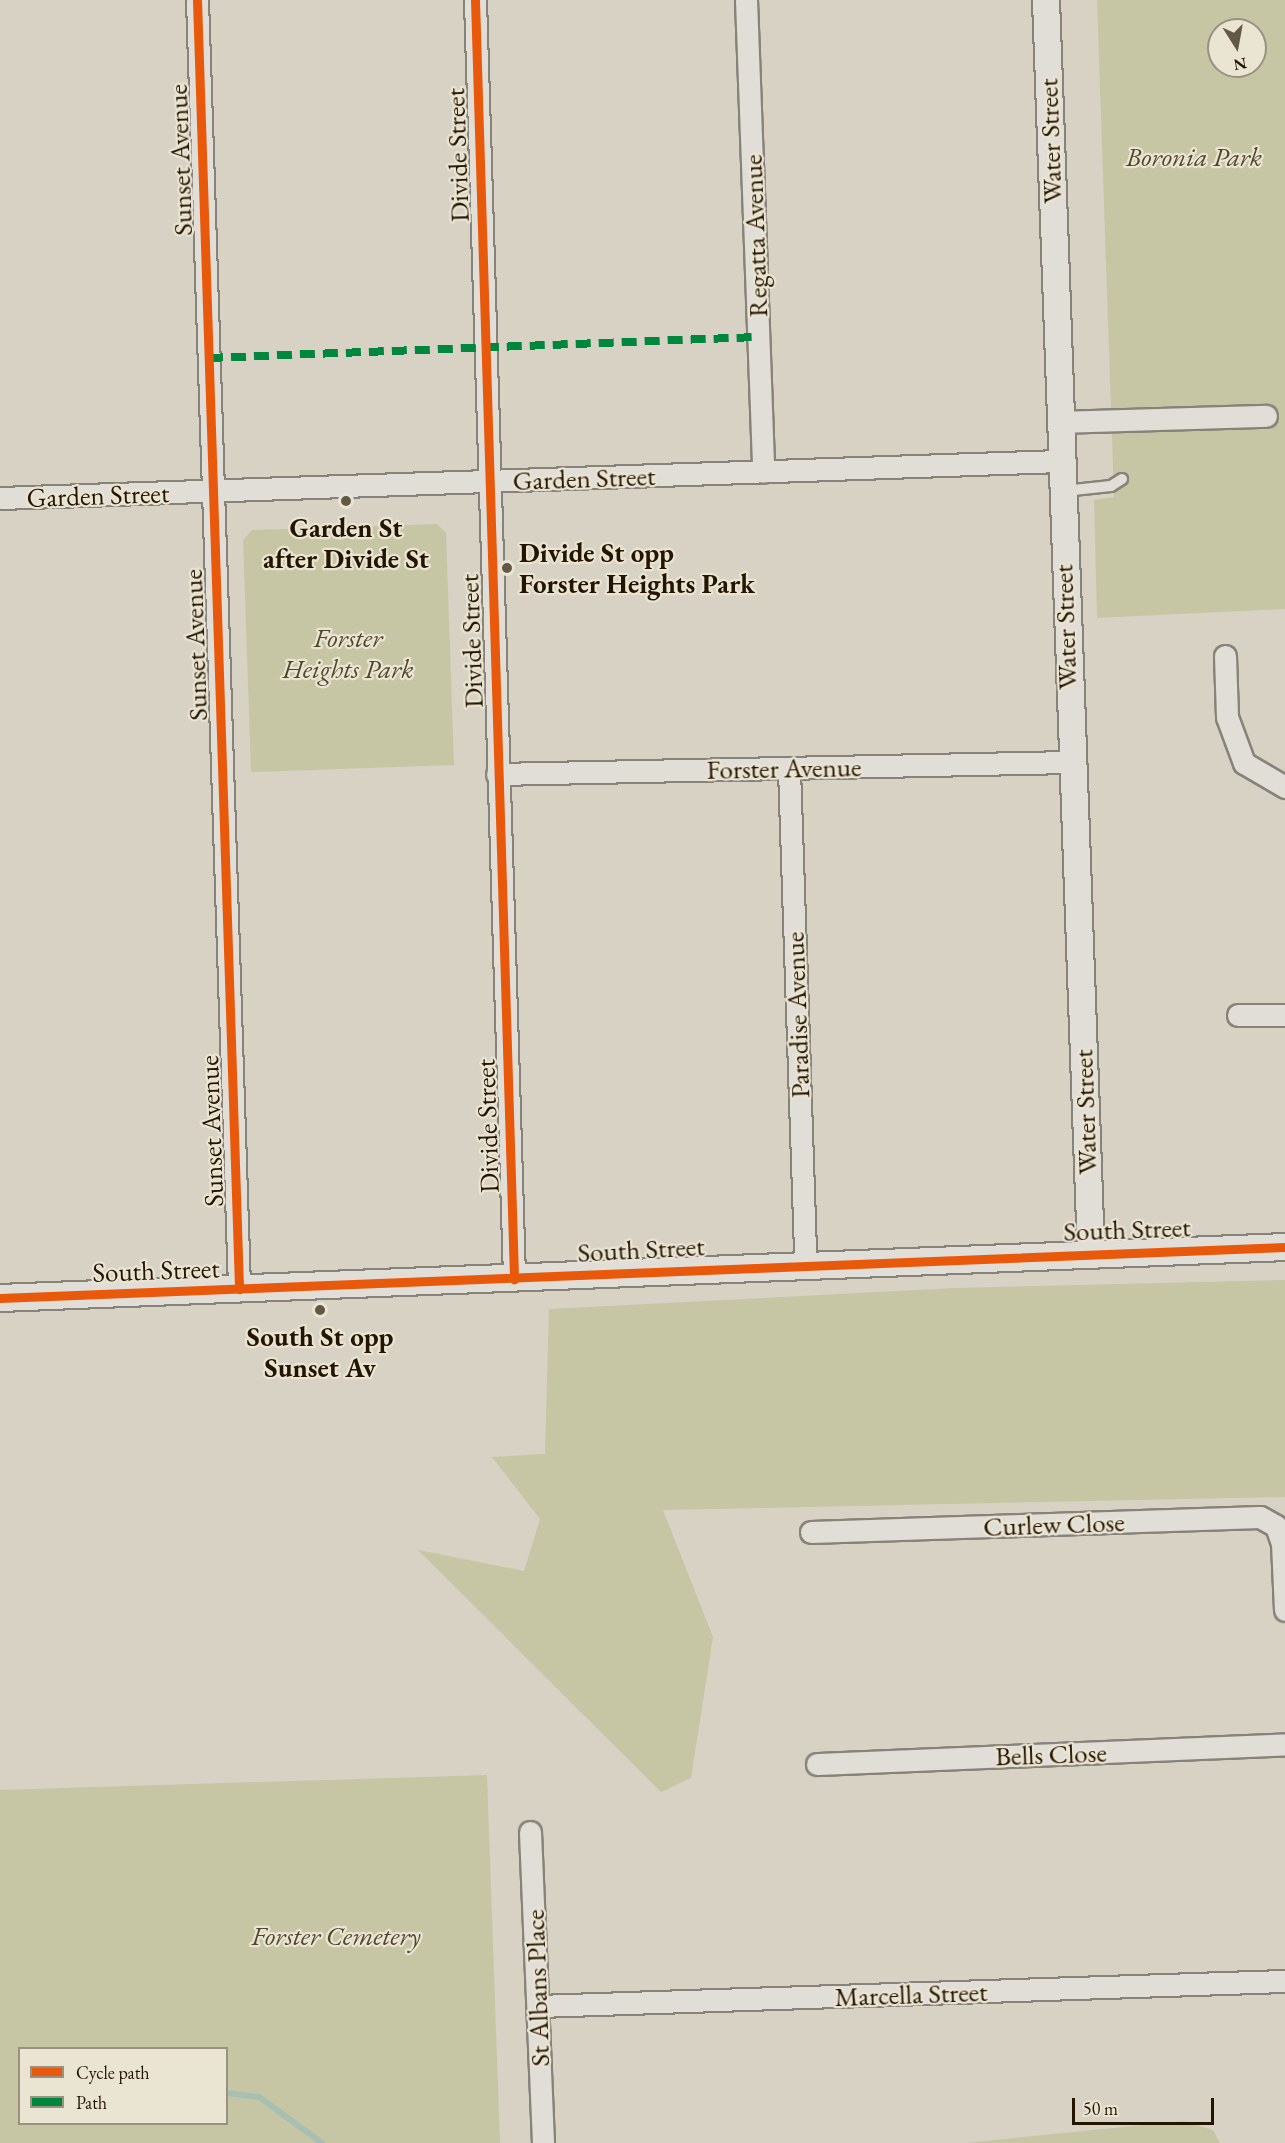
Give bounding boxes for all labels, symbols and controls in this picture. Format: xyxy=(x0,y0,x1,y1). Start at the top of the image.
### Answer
north arrow xyxy=(1207,18,1267,78)
text: N xyxy=(1232,53,1249,76)
street label: Water Street xyxy=(1032,78,1068,204)
street label: Sunset Avenue xyxy=(161,84,199,236)
street label: Divide Street xyxy=(438,87,476,223)
park label: Boronia Park xyxy=(1126,141,1262,173)
street label: Regatta Avenue xyxy=(736,154,774,318)
street label: Garden Street xyxy=(512,459,656,497)
street label: Garden Street xyxy=(26,476,170,514)
marker: Garden St after Divide St xyxy=(339,494,353,508)
place label: Garden St after Divide St xyxy=(263,511,429,574)
place label: Divide St opp Forster Heights Park xyxy=(519,536,755,599)
marker: Divide St opp Forster Heights Park xyxy=(500,561,514,575)
street label: Water Street xyxy=(1047,564,1083,690)
street label: Sunset Avenue xyxy=(176,569,214,721)
street label: Divide Street xyxy=(452,573,490,709)
park label: Forster Heights Park xyxy=(282,621,414,684)
street label: Forster Avenue xyxy=(706,750,862,786)
street label: Paradise Avenue xyxy=(778,931,816,1099)
street label: Water Street xyxy=(1067,1049,1103,1175)
street label: Sunset Avenue xyxy=(192,1055,230,1207)
street label: Divide Street xyxy=(468,1058,506,1194)
street label: South Street xyxy=(1063,1211,1191,1247)
street label: South Street xyxy=(577,1229,705,1269)
street label: South Street xyxy=(92,1252,220,1288)
marker: South St opp Sunset Av xyxy=(313,1303,327,1317)
place label: South St opp Sunset Av xyxy=(247,1320,393,1383)
street label: Curlew Close xyxy=(983,1505,1125,1543)
street label: Bells Close xyxy=(995,1736,1107,1772)
street label: St Albans Place xyxy=(518,1909,556,2067)
park label: Forster Cemetery xyxy=(251,1920,421,1952)
street label: Marcella Street xyxy=(834,1975,988,2013)
legend xyxy=(18,2047,228,2125)
text: Cycle path xyxy=(76,2061,150,2084)
scale bar xyxy=(1075,2086,1218,2124)
text: Path xyxy=(76,2091,107,2114)
text: 50 m xyxy=(1083,2097,1118,2120)

